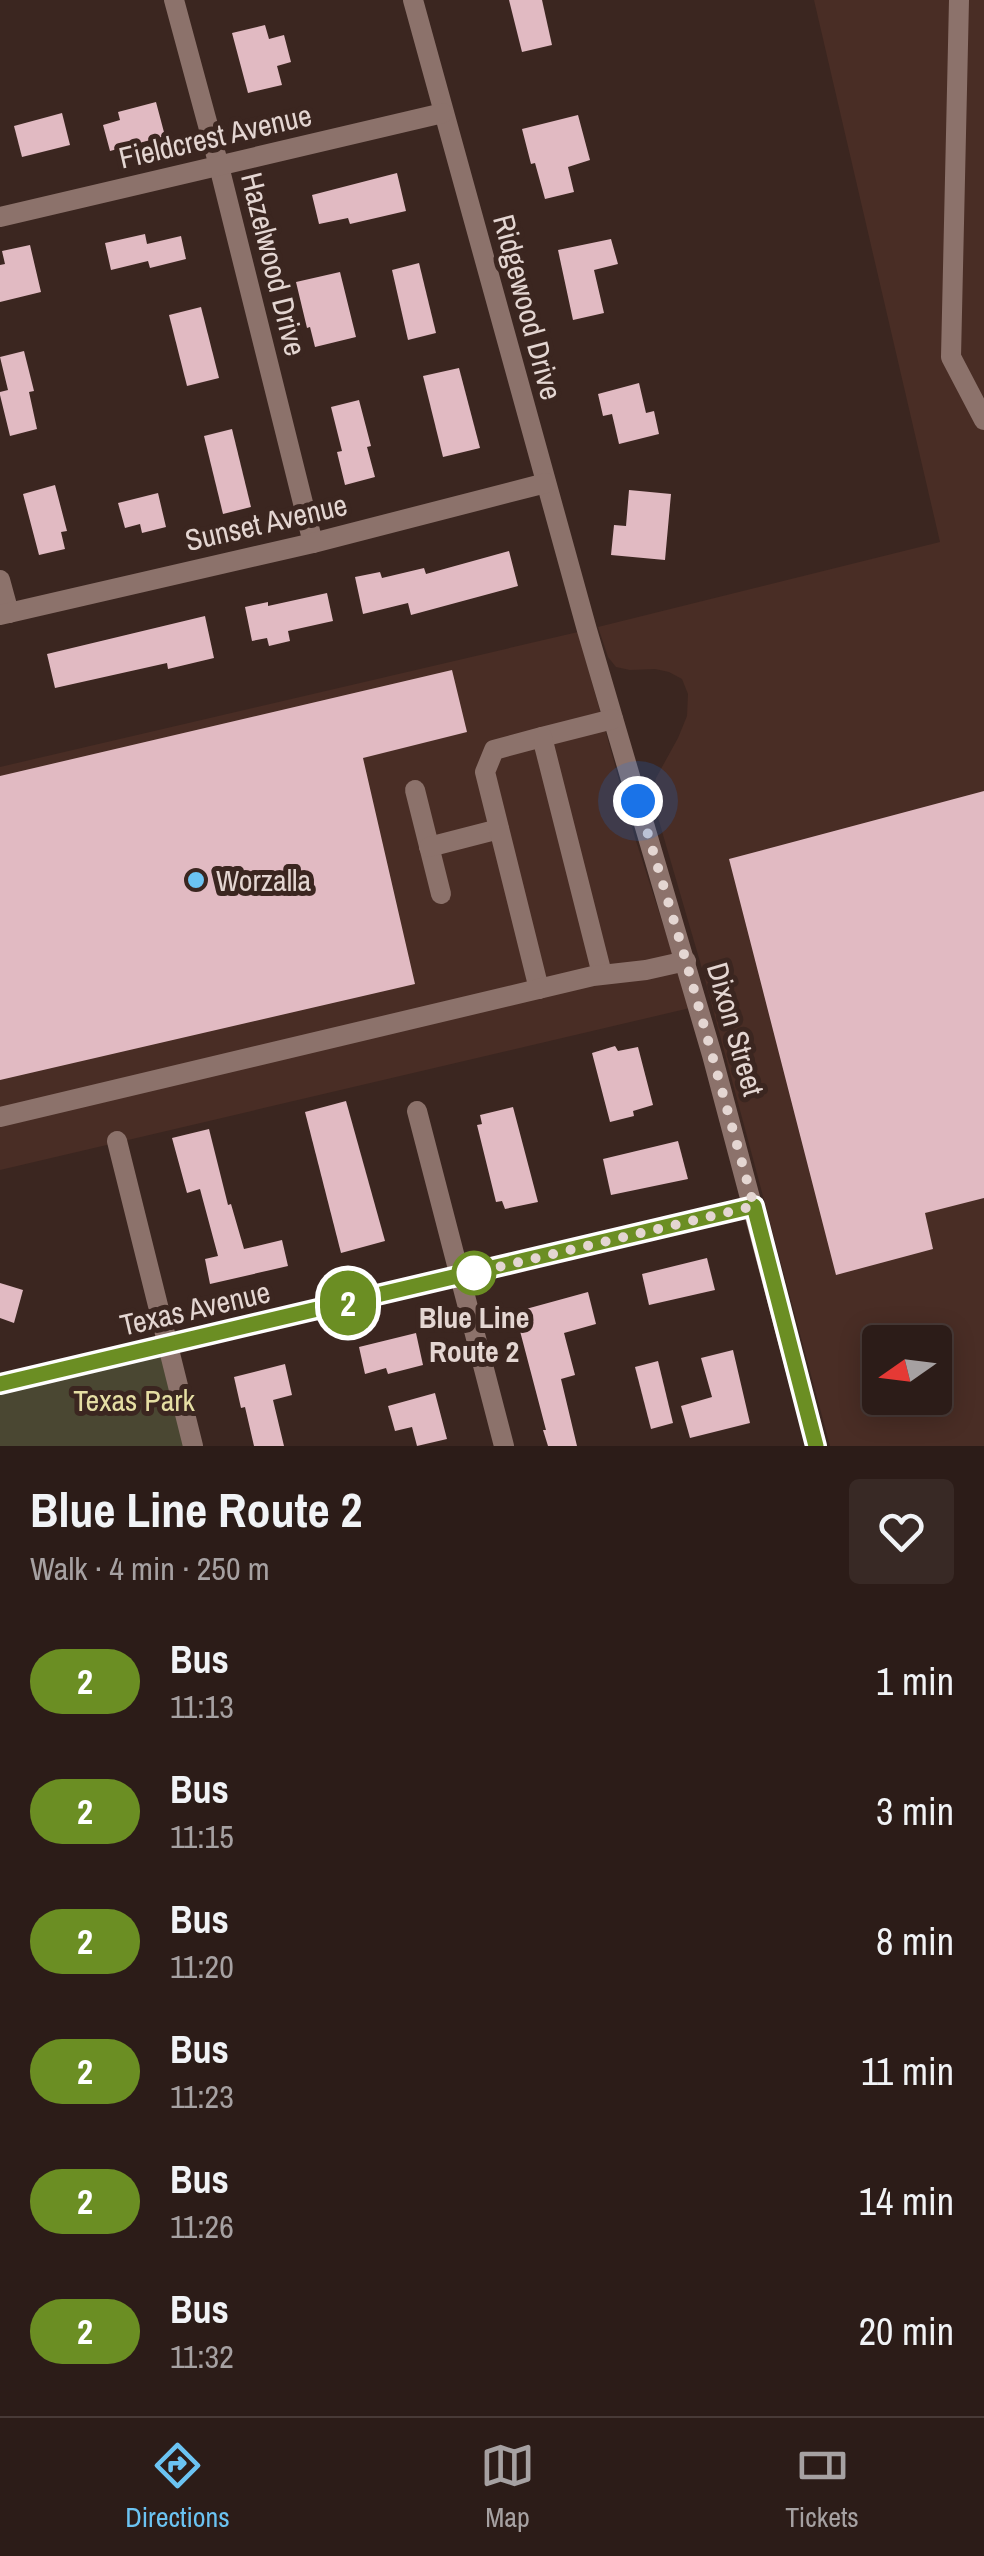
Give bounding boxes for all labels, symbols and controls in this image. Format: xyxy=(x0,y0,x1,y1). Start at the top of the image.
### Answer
street label: Fieldcrest Avenue xyxy=(115,94,315,178)
street label: Hazelwood Drive xyxy=(232,168,316,360)
street label: Ridgewood Drive xyxy=(484,210,572,404)
street label: Sunset Avenue xyxy=(181,484,351,560)
your location xyxy=(613,776,663,826)
place label: Worzalla xyxy=(216,860,312,900)
marker: Worzalla xyxy=(185,869,207,891)
street label: Dixon Street xyxy=(698,958,774,1100)
marker: Blue Line Route 2 xyxy=(453,1252,495,1294)
line badge: 2 xyxy=(316,1270,380,1336)
street label: Texas Avenue xyxy=(116,1271,274,1345)
text: 2 xyxy=(340,1280,356,1327)
place label: Blue Line Route 2 xyxy=(419,1297,529,1371)
north arrow xyxy=(862,1325,952,1415)
map controls xyxy=(862,1325,952,1415)
park label: Texas Park xyxy=(73,1380,196,1420)
text: Blue Line Route 2 xyxy=(30,1477,362,1542)
button: heart xyxy=(849,1479,954,1584)
text: Walk · 4 min · 250 m xyxy=(30,1547,270,1590)
text: Bus xyxy=(170,1634,229,1685)
text: 1 min xyxy=(876,1656,954,1707)
text: 2 xyxy=(77,1658,93,1705)
text: 11:13 xyxy=(170,1685,234,1728)
text: Bus xyxy=(170,1764,229,1815)
text: 3 min xyxy=(876,1786,954,1837)
text: 2 xyxy=(77,1788,93,1835)
text: 11:15 xyxy=(170,1815,234,1858)
text: Bus xyxy=(170,1894,229,1945)
text: 8 min xyxy=(876,1916,954,1967)
text: 2 xyxy=(77,1918,93,1965)
text: 11:20 xyxy=(170,1945,234,1988)
text: Bus xyxy=(170,2024,229,2075)
text: 11 min xyxy=(861,2046,954,2097)
text: 2 xyxy=(77,2048,93,2095)
text: 11:23 xyxy=(170,2075,234,2118)
text: Bus xyxy=(170,2154,229,2205)
text: 14 min xyxy=(859,2176,954,2227)
text: 2 xyxy=(77,2178,93,2225)
text: 11:26 xyxy=(170,2205,234,2248)
text: Bus xyxy=(170,2284,229,2335)
text: 20 min xyxy=(859,2306,954,2357)
text: 2 xyxy=(77,2308,93,2355)
text: 11:32 xyxy=(170,2335,234,2378)
tab: Directions xyxy=(125,2438,230,2536)
tab: Map xyxy=(480,2438,535,2536)
tab: Tickets xyxy=(785,2438,859,2536)

